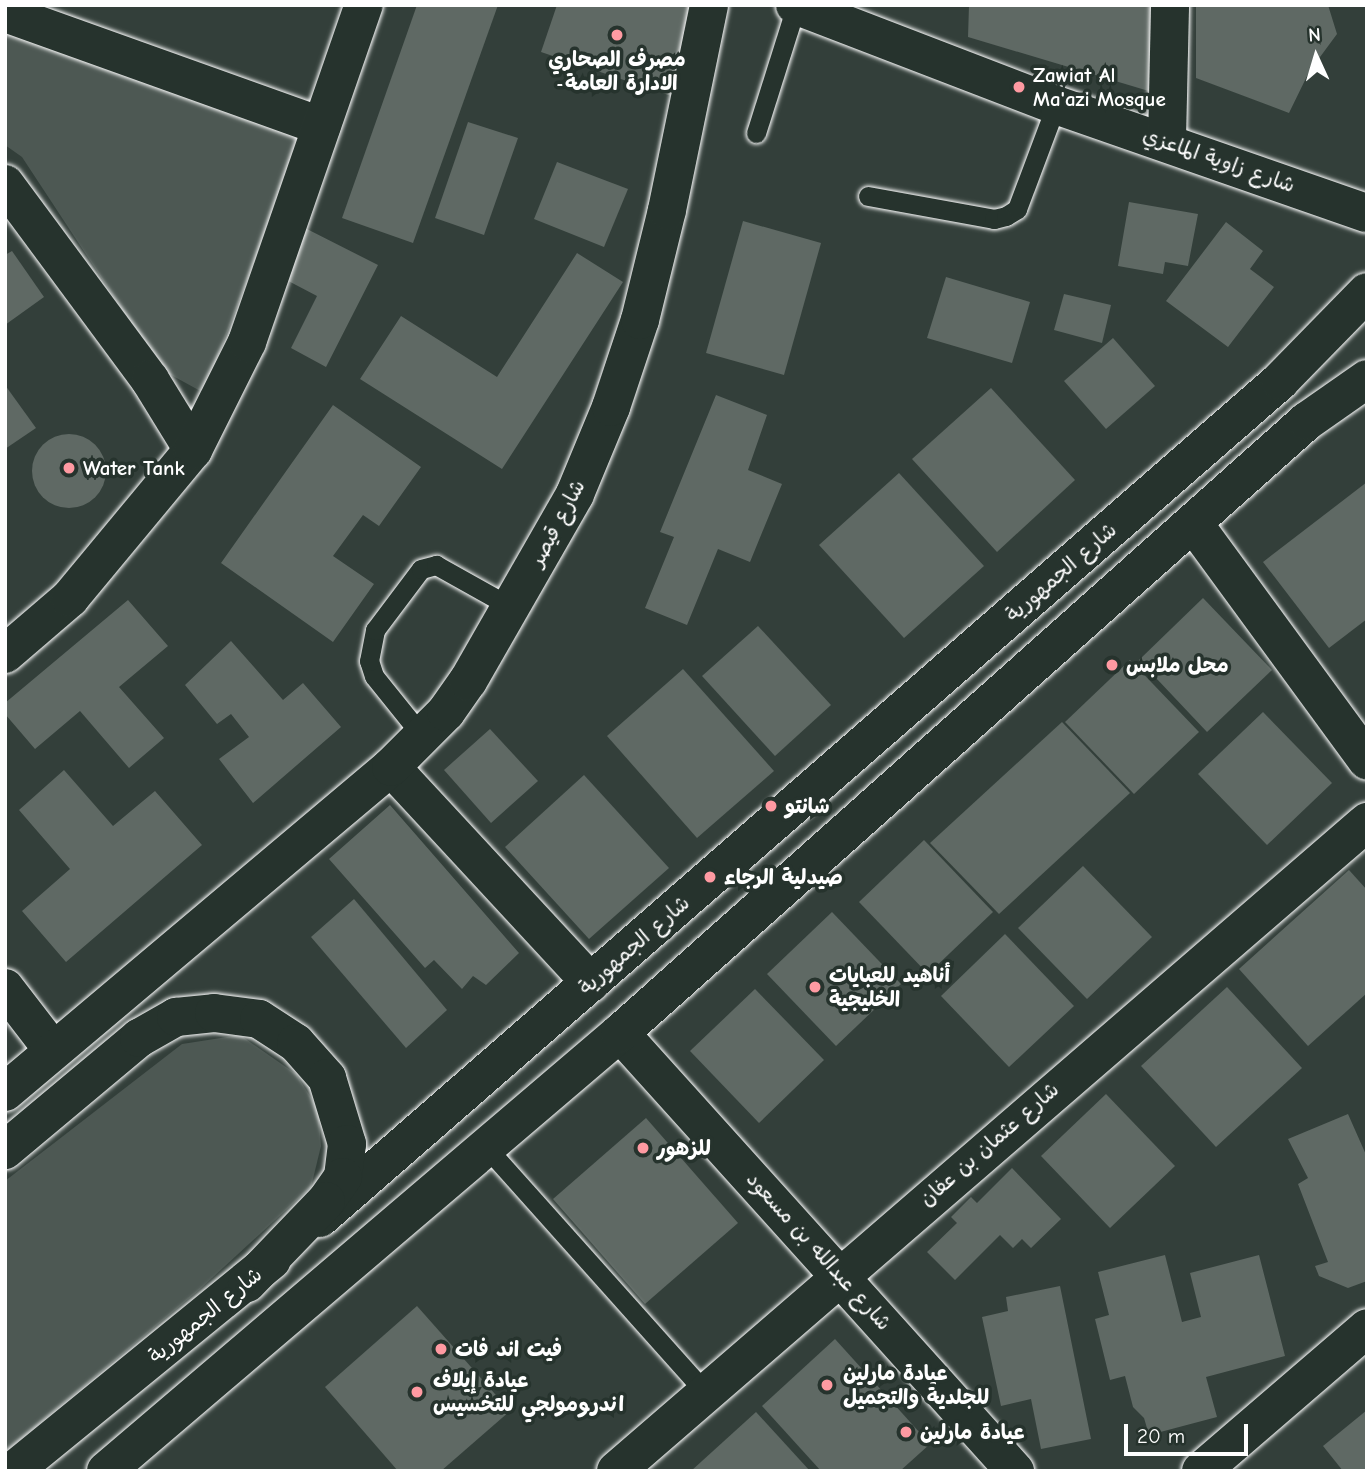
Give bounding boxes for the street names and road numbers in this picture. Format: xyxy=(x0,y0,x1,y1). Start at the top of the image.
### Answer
street label: شارع زاوية الماعزي xyxy=(1140,122,1298,198)
street label: شارع قيصر xyxy=(524,475,590,571)
street label: شارع الجمهورية xyxy=(1000,517,1122,627)
street label: شارع الجمهورية xyxy=(573,890,695,1000)
street label: شارع عثمان بن عفان xyxy=(914,1077,1064,1211)
street label: شارع عبدالله بن مسعود xyxy=(741,1167,897,1335)
street label: شارع الجمهورية xyxy=(143,1262,267,1368)

